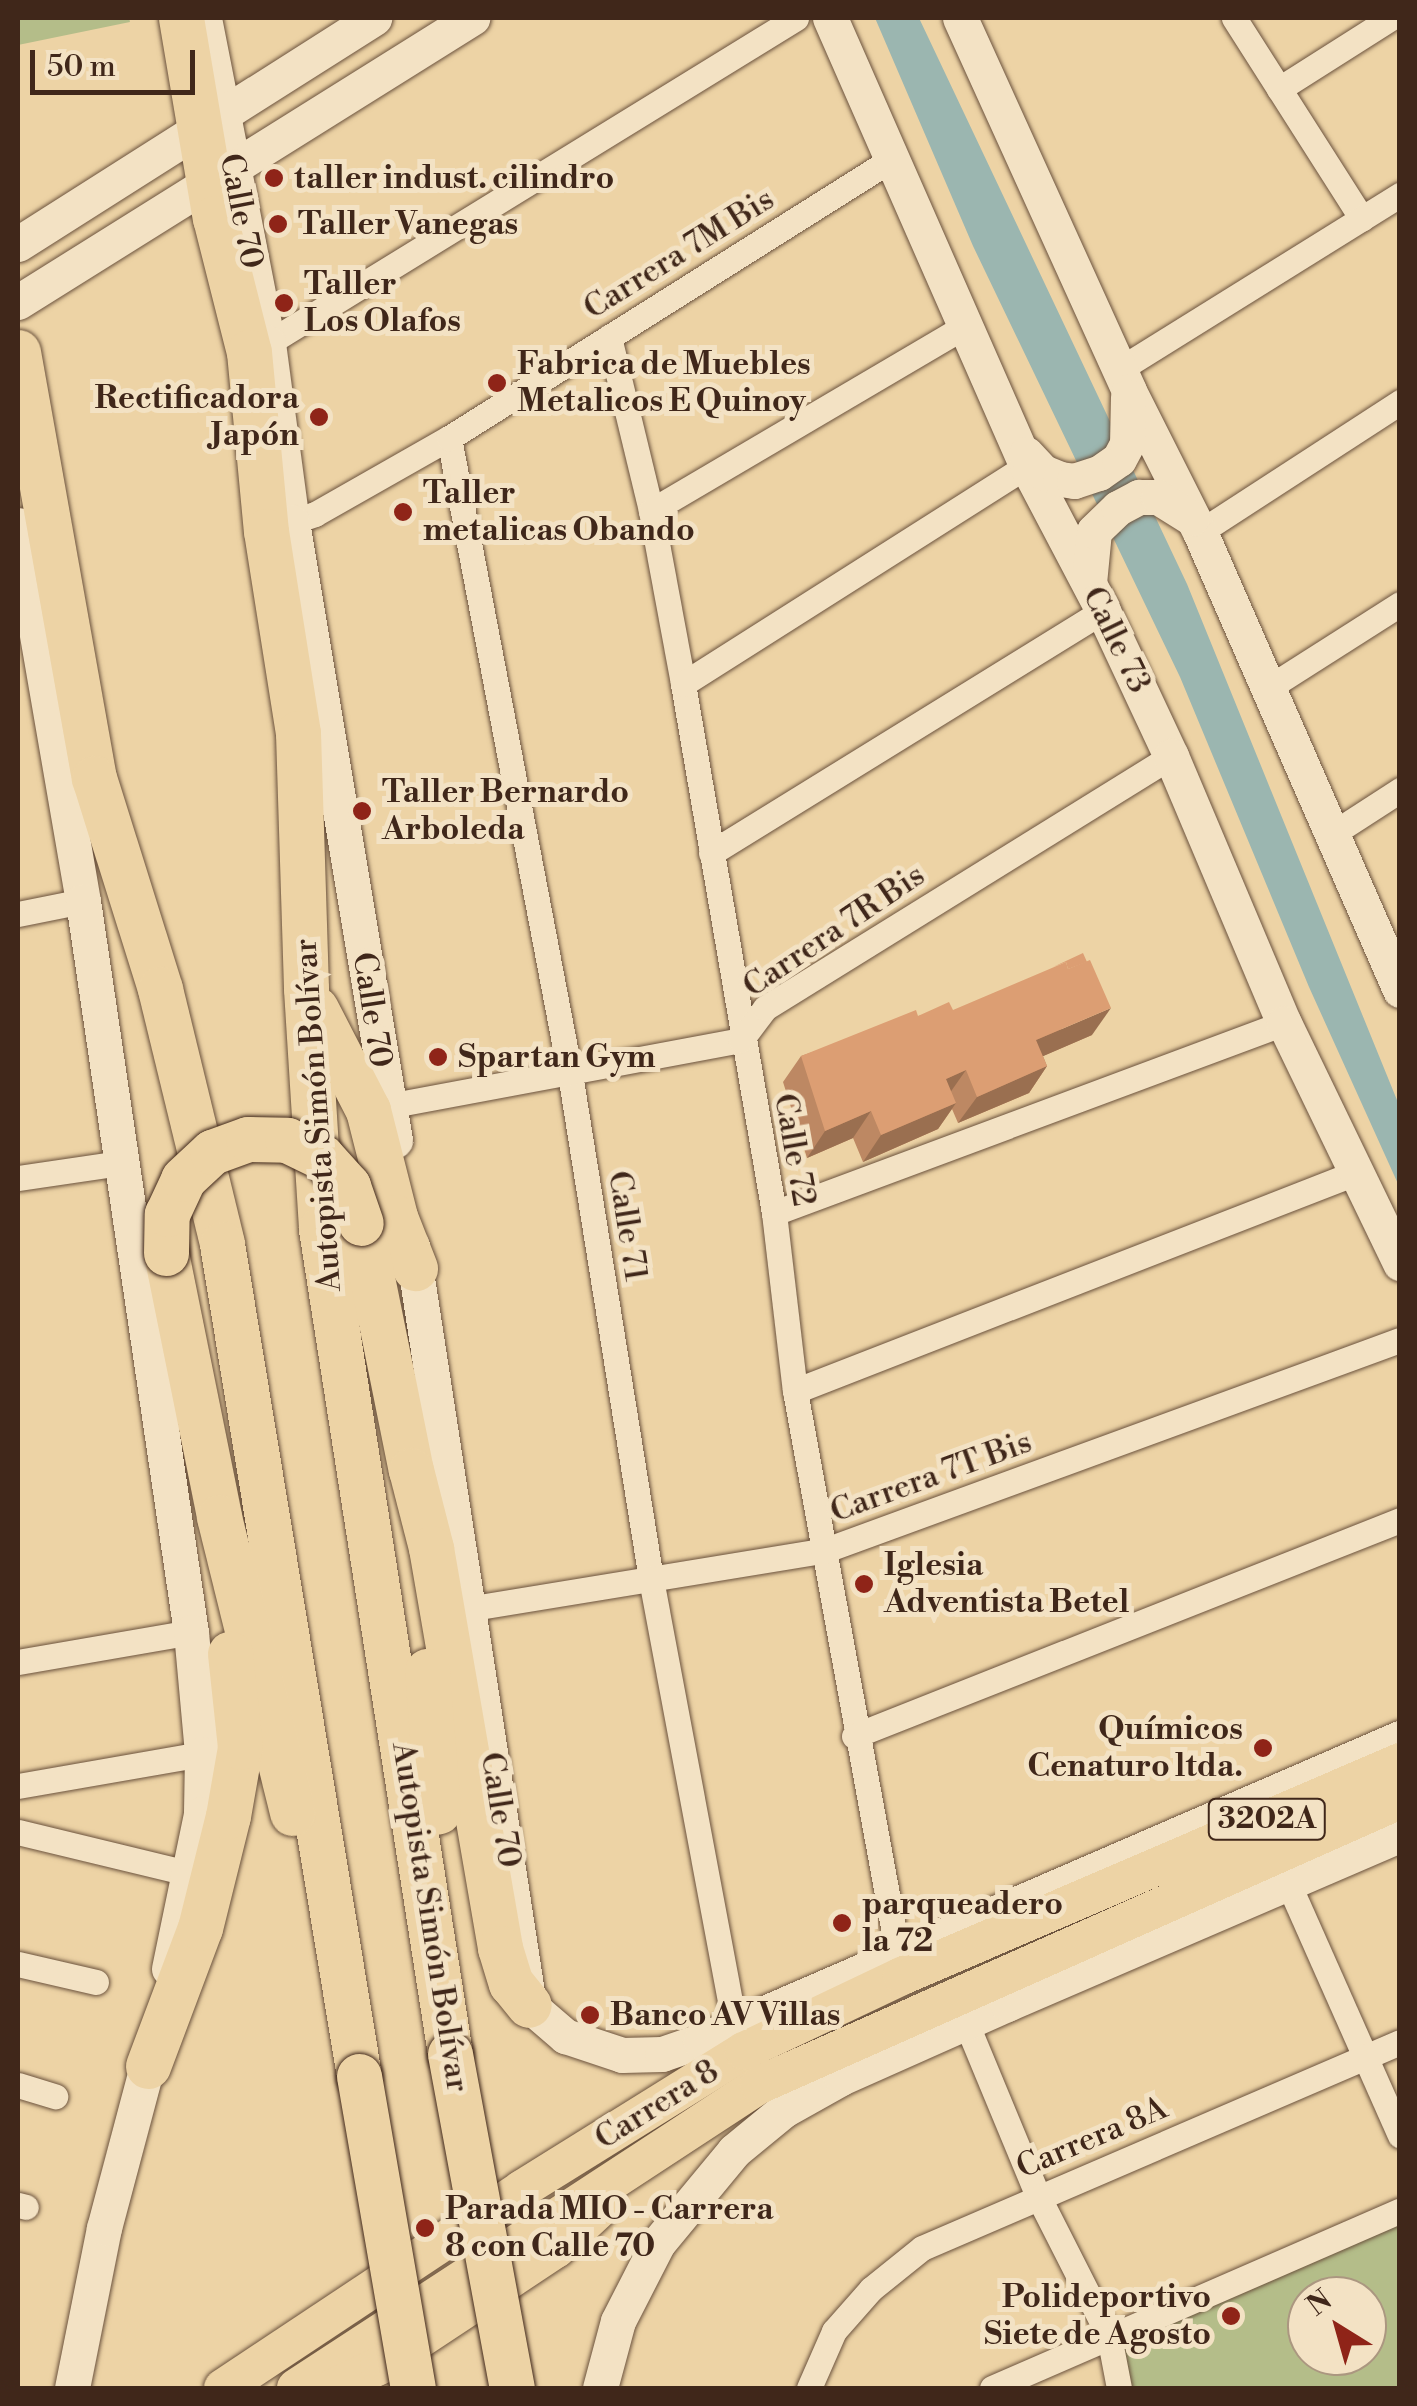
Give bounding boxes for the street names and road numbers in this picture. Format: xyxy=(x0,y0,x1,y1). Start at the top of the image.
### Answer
street label: Calle 70 xyxy=(211,150,271,272)
street label: Carrera 7M Bis xyxy=(577,180,781,328)
street label: Calle 73 xyxy=(1074,581,1158,699)
street label: Carrera 7R Bis xyxy=(736,856,932,1006)
street label: Autopista Simón Bolívar xyxy=(287,937,349,1293)
street label: Calle 70 xyxy=(344,949,400,1071)
street label: Calle 72 xyxy=(765,1091,823,1209)
street label: Calle 71 xyxy=(599,1168,655,1284)
street label: Carrera 7T Bis xyxy=(825,1423,1037,1531)
street label: Autopista Simón Bolívar xyxy=(383,1739,477,2095)
street label: Calle 70 xyxy=(472,1749,528,1871)
road number: 3202A xyxy=(1207,1794,1327,1844)
street label: Carrera 8 xyxy=(588,2052,726,2158)
street label: Carrera 8A xyxy=(1011,2089,1173,2187)

